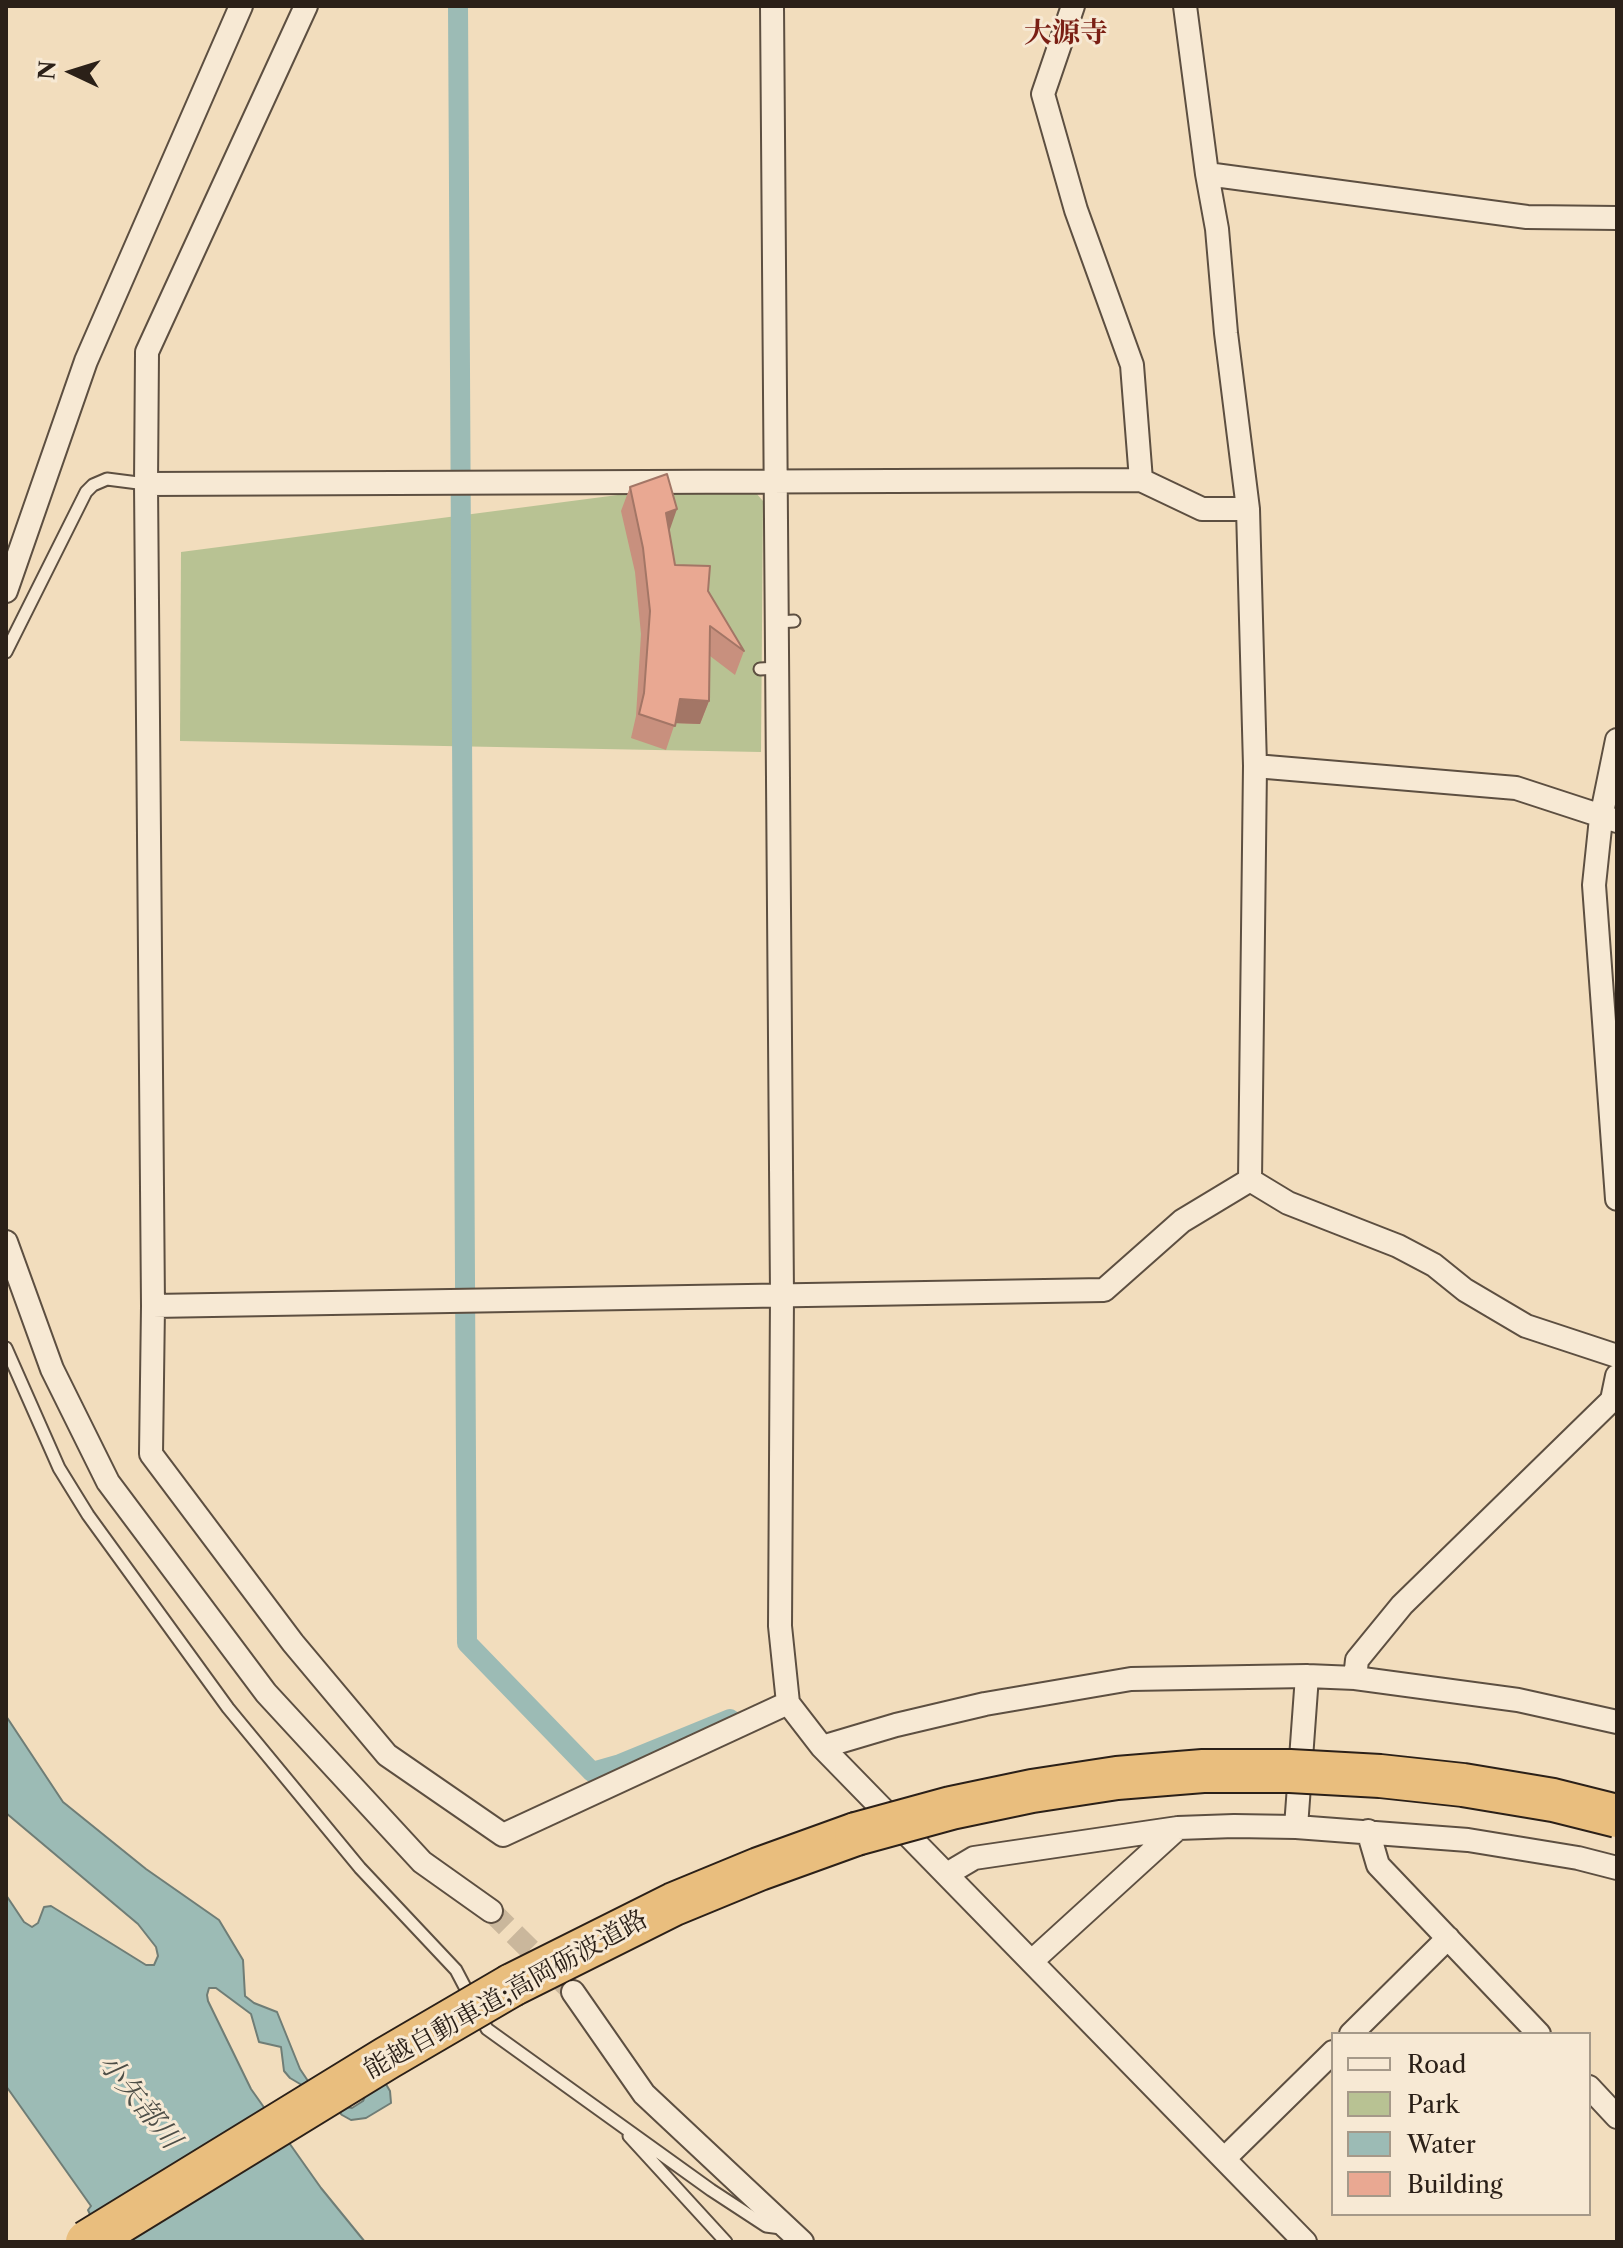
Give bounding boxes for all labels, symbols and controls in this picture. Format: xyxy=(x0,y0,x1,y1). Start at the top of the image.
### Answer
district label: 大源寺 xyxy=(1024,17,1108,51)
north arrow xyxy=(32,32,112,112)
text: N xyxy=(33,60,62,81)
street label: 能越自動車道;高岡砺波道路 xyxy=(359,1904,653,2086)
legend xyxy=(1331,2032,1591,2216)
water label: 小矢部川 xyxy=(91,2048,187,2156)
text: Road xyxy=(1407,2050,1466,2079)
text: Park xyxy=(1407,2090,1459,2119)
text: Water xyxy=(1407,2130,1476,2159)
text: Building xyxy=(1407,2170,1503,2199)

